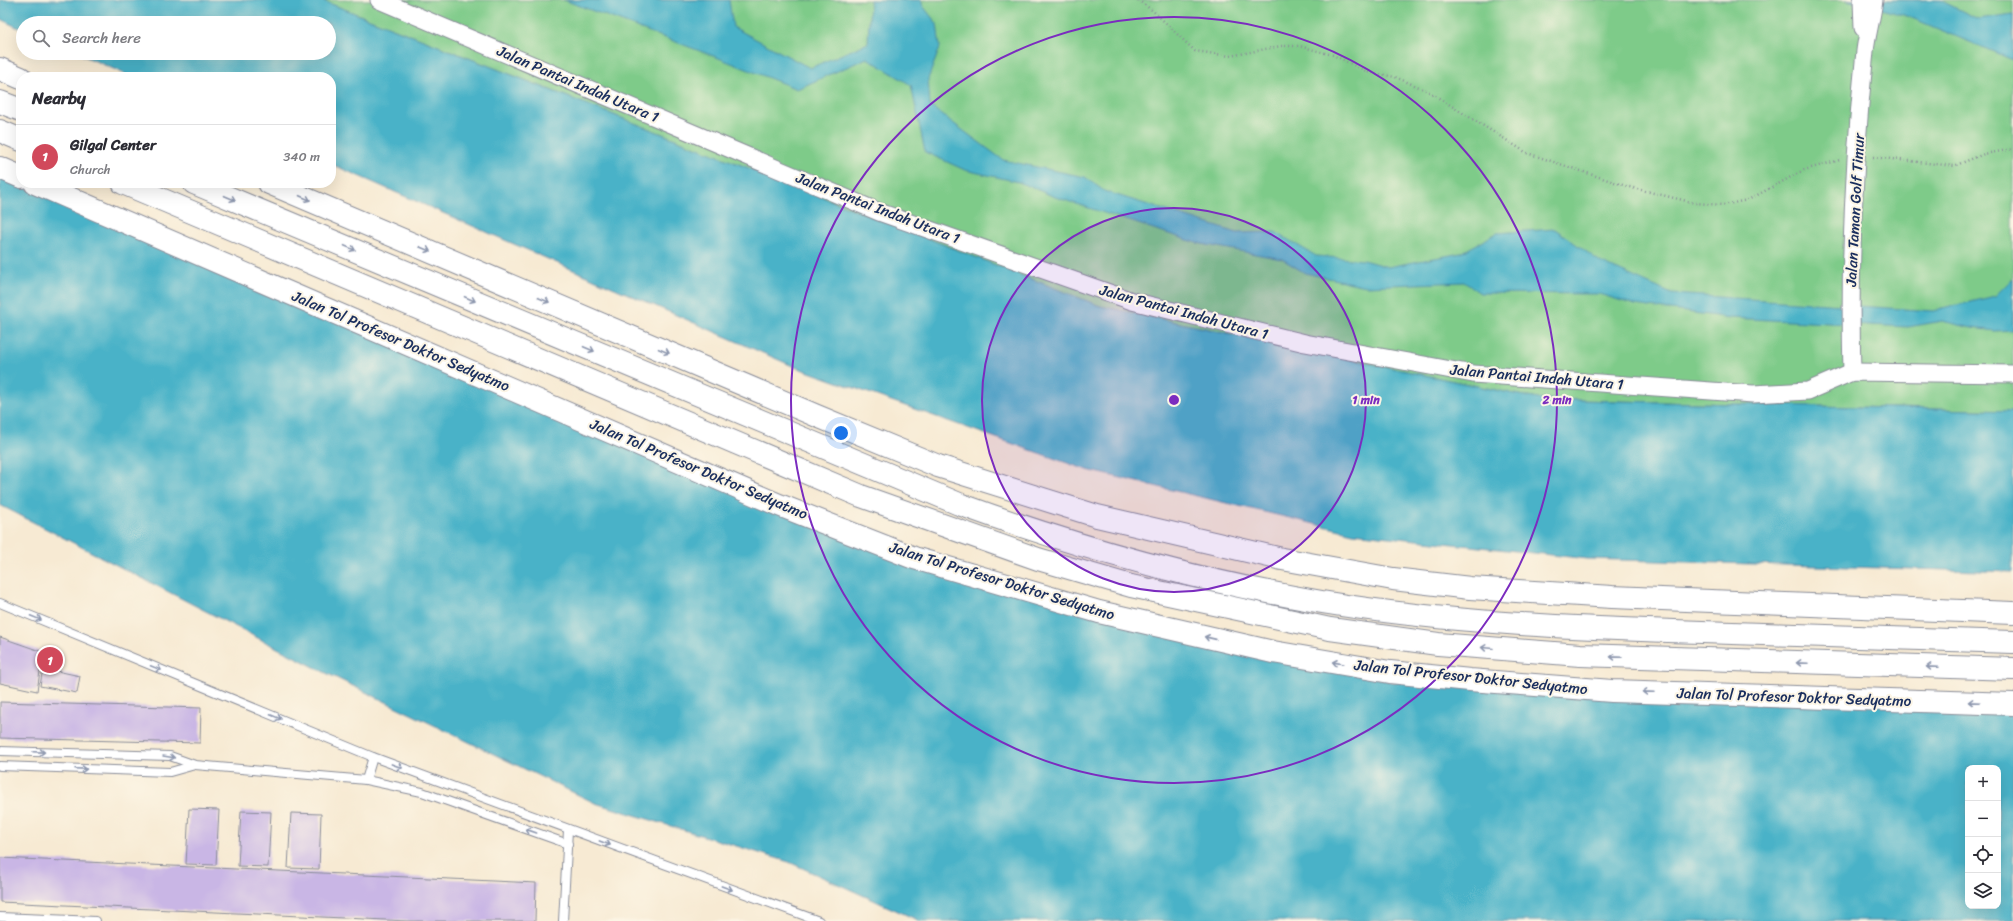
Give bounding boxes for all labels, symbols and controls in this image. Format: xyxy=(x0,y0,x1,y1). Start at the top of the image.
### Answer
search box xyxy=(16,16,336,60)
text: Search here xyxy=(62,25,141,51)
icon: search xyxy=(30,27,52,49)
street label: Jalan Pantai Indah Utara 1 xyxy=(492,38,663,130)
text: Nearby xyxy=(32,83,86,113)
text: Gilgal Center xyxy=(70,132,156,158)
street label: Jalan Taman Golf Timur xyxy=(1838,132,1872,288)
text: 1 xyxy=(42,145,48,168)
text: 340 m xyxy=(283,145,320,168)
text: Church xyxy=(70,158,111,181)
street label: Jalan Pantai Indah Utara 1 xyxy=(791,164,964,251)
one-way arrow xyxy=(223,195,235,202)
one-way arrow xyxy=(298,195,310,202)
one-way arrow xyxy=(343,245,355,253)
one-way arrow xyxy=(418,246,430,253)
street label: Jalan Pantai Indah Utara 1 xyxy=(1096,277,1271,347)
street label: Jalan Tol Profesor Doktor Sedyatmo xyxy=(287,283,514,399)
one-way arrow xyxy=(463,295,475,303)
one-way arrow xyxy=(538,297,550,304)
one-way arrow xyxy=(583,346,595,353)
one-way arrow xyxy=(657,348,669,355)
street label: Jalan Pantai Indah Utara 1 xyxy=(1448,356,1625,398)
text: 1 min xyxy=(1352,389,1380,411)
text: 2 min xyxy=(1541,389,1572,411)
centre of rings xyxy=(1167,393,1181,407)
street label: Jalan Tol Profesor Doktor Sedyatmo xyxy=(585,411,812,527)
your location xyxy=(831,423,851,443)
street label: Jalan Tol Profesor Doktor Sedyatmo xyxy=(885,534,1118,628)
one-way arrow xyxy=(30,615,42,622)
one-way arrow xyxy=(1204,633,1217,641)
one-way arrow xyxy=(1481,644,1494,651)
pin: 1 xyxy=(37,645,63,675)
street label: Jalan Tol Profesor Doktor Sedyatmo xyxy=(1352,652,1589,702)
one-way arrow xyxy=(1610,653,1623,660)
one-way arrow xyxy=(1332,659,1345,667)
one-way arrow xyxy=(1796,659,1809,666)
one-way arrow xyxy=(1926,663,1939,670)
one-way arrow xyxy=(150,664,162,672)
street label: Jalan Tol Profesor Doktor Sedyatmo xyxy=(1675,680,1912,714)
one-way arrow xyxy=(1642,688,1655,696)
one-way arrow xyxy=(1968,699,1981,706)
one-way arrow xyxy=(270,714,282,722)
one-way arrow xyxy=(32,748,45,756)
one-way arrow xyxy=(162,753,175,761)
one-way arrow xyxy=(390,763,402,771)
one-way arrow xyxy=(74,765,87,772)
map controls xyxy=(1965,765,2001,909)
button: + xyxy=(1965,765,2001,801)
button: − xyxy=(1965,801,2001,837)
one-way arrow xyxy=(525,826,537,834)
button: locate xyxy=(1965,837,2001,873)
one-way arrow xyxy=(599,840,611,848)
button: layers xyxy=(1965,873,2001,909)
one-way arrow xyxy=(721,884,733,892)

